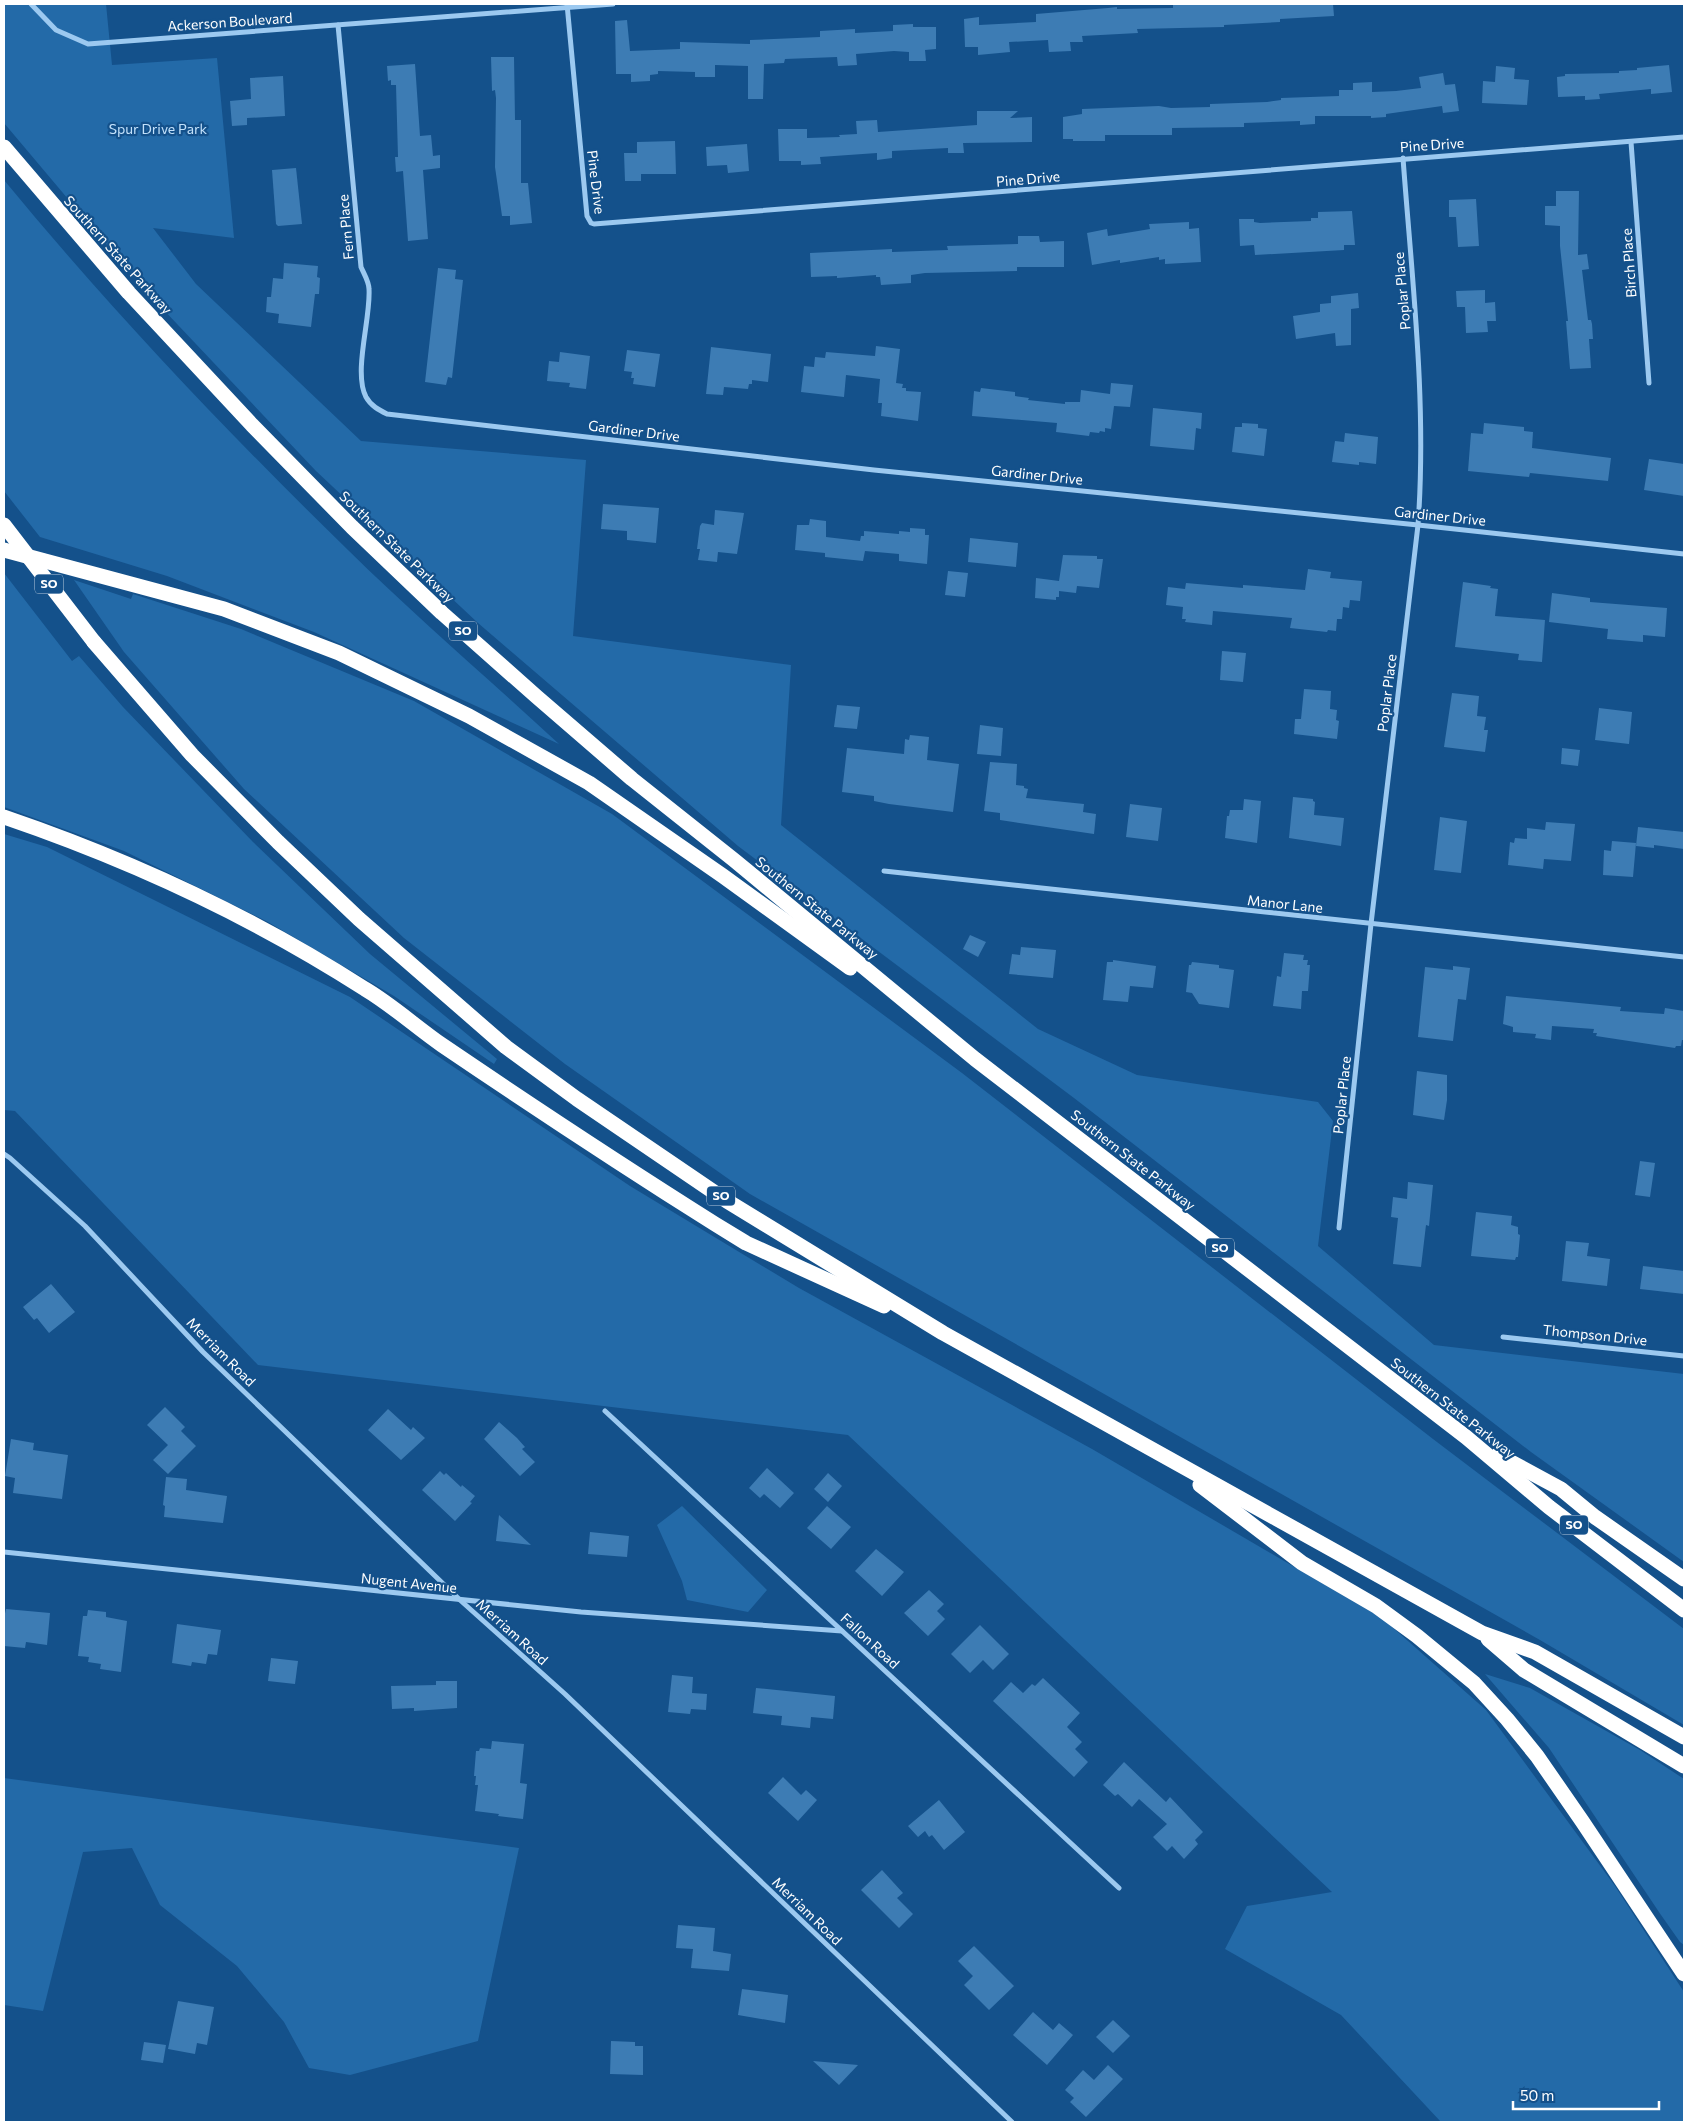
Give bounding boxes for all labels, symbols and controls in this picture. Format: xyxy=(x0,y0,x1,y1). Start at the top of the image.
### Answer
street label: Ackerson Boulevard xyxy=(167,9,293,34)
park label: Spur Drive Park xyxy=(109,120,208,137)
street label: Pine Drive xyxy=(1399,134,1465,155)
street label: Pine Drive xyxy=(584,149,609,215)
street label: Pine Drive xyxy=(995,167,1061,190)
street label: Southern State Parkway xyxy=(61,192,176,317)
street label: Fern Place xyxy=(334,194,357,260)
street label: Birch Place xyxy=(1618,228,1639,298)
street label: Poplar Place xyxy=(1390,251,1413,331)
street label: Gardiner Drive xyxy=(587,416,681,445)
street label: Gardiner Drive xyxy=(990,461,1084,488)
street label: Southern State Parkway xyxy=(336,487,458,606)
street label: Gardiner Drive xyxy=(1393,502,1487,529)
road number: SO xyxy=(35,574,63,594)
road number: SO xyxy=(449,622,477,640)
street label: Poplar Place xyxy=(1373,653,1400,733)
street label: Southern State Parkway xyxy=(752,853,882,962)
street label: Manor Lane xyxy=(1246,891,1324,916)
street label: Poplar Place xyxy=(1329,1055,1354,1135)
street label: Southern State Parkway xyxy=(1068,1106,1199,1214)
road number: SO xyxy=(707,1186,735,1206)
road number: SO xyxy=(1206,1238,1234,1258)
street label: Merriam Road xyxy=(183,1314,259,1390)
street label: Thompson Drive xyxy=(1542,1321,1648,1348)
street label: Southern State Parkway xyxy=(1388,1354,1519,1462)
road number: SO xyxy=(1560,1516,1588,1534)
street label: Nugent Avenue xyxy=(360,1569,458,1596)
street label: Merriam Road xyxy=(473,1595,552,1668)
street label: Fallon Road xyxy=(838,1609,903,1672)
street label: Merriam Road xyxy=(769,1873,846,1948)
scale bar xyxy=(1513,2078,1659,2110)
text: 50 m xyxy=(1520,2086,1554,2104)

